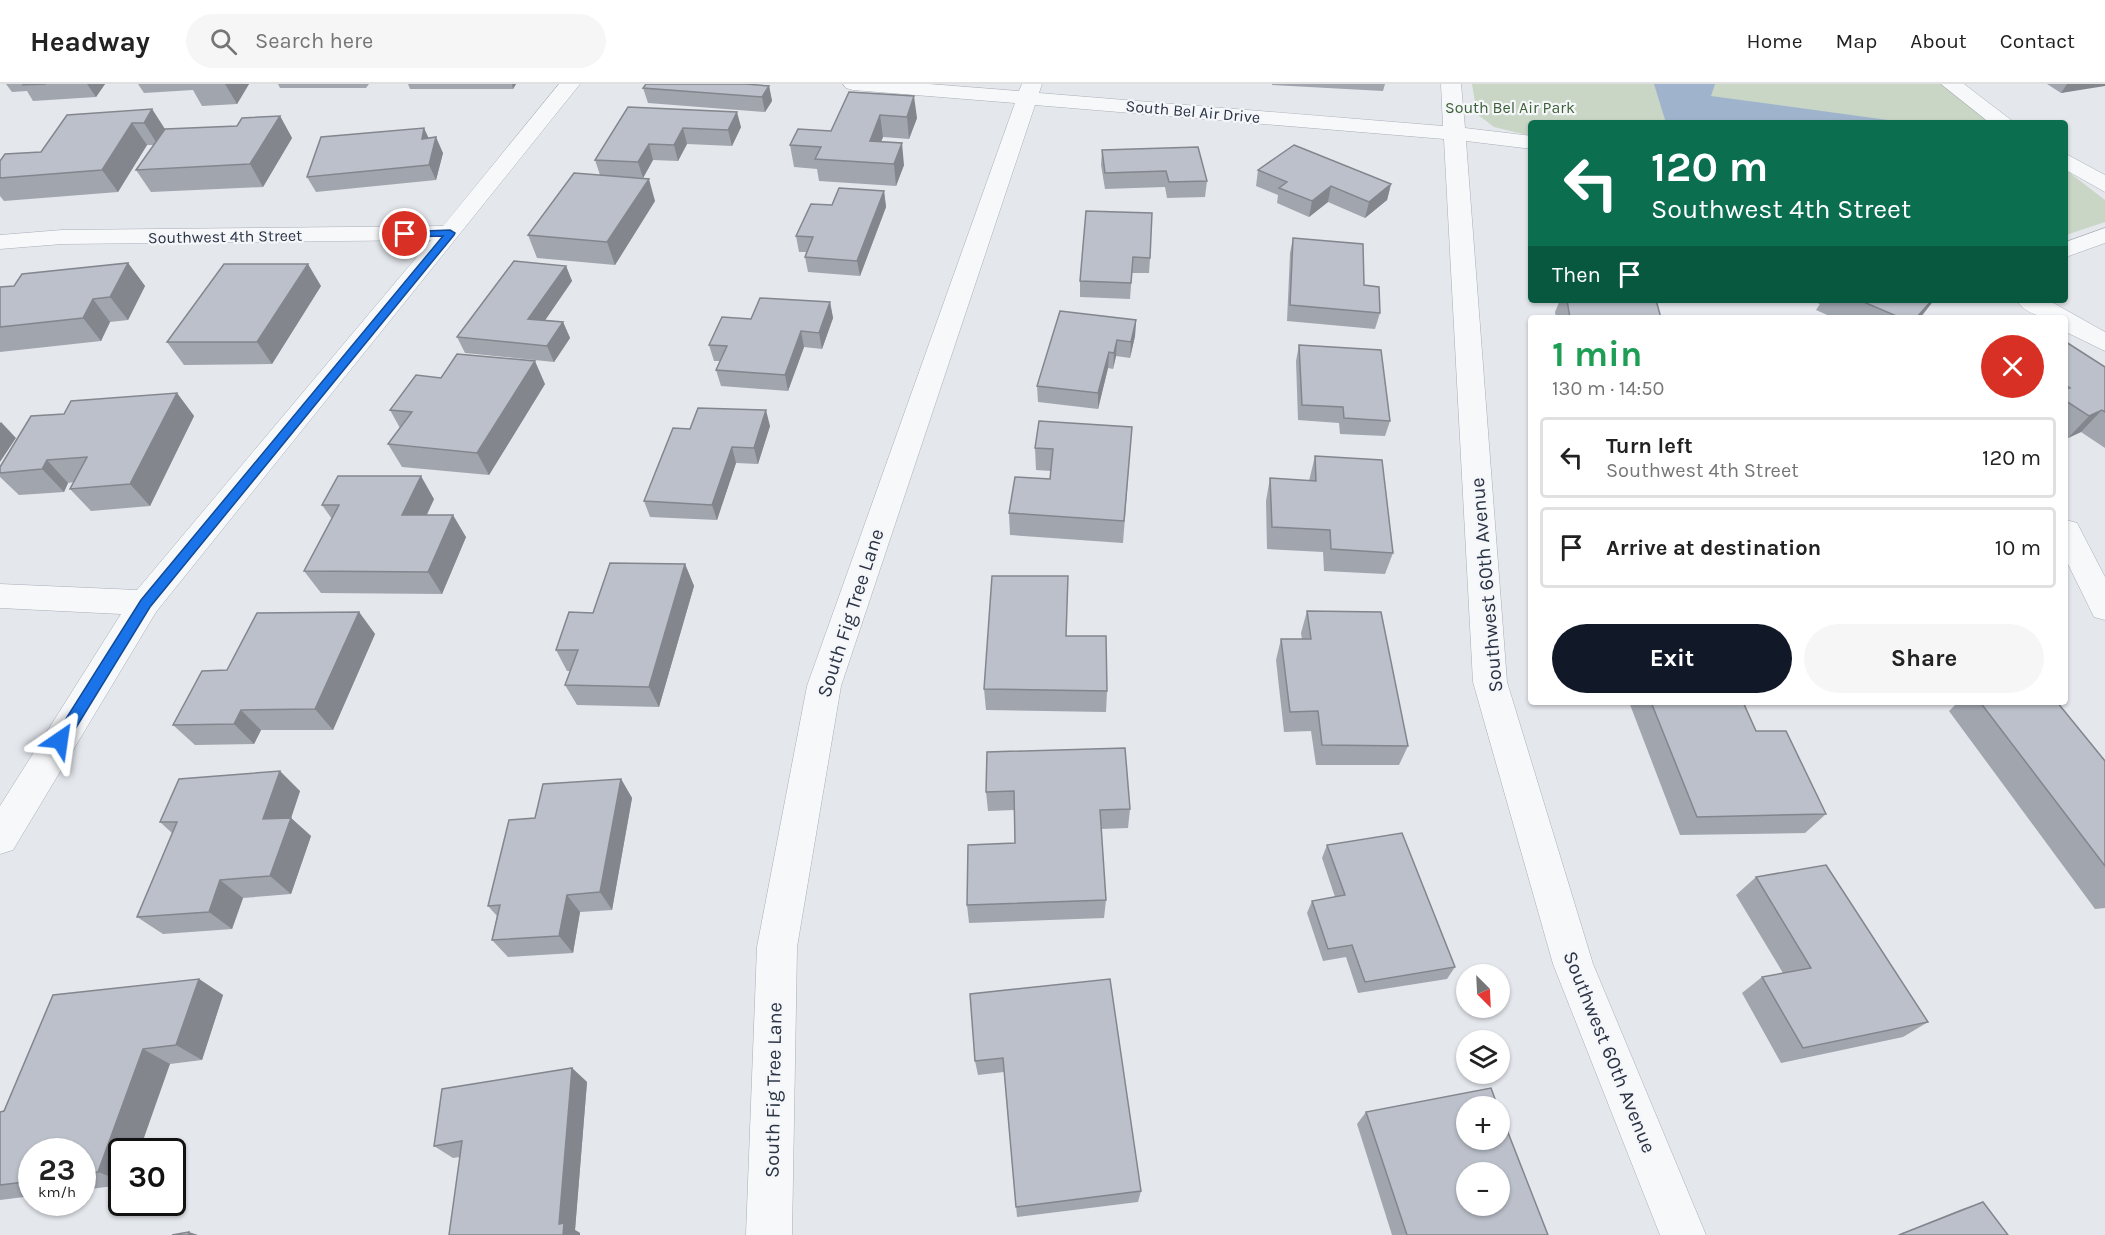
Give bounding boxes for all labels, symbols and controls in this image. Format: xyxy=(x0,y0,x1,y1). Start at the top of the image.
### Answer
search box xyxy=(186,14,606,68)
text: Headway xyxy=(30,25,150,58)
icon: search xyxy=(207,25,240,58)
text: Search here xyxy=(255,28,373,54)
text: Home xyxy=(1747,29,1803,53)
text: Map xyxy=(1836,29,1877,53)
text: About xyxy=(1910,29,1967,53)
text: Contact xyxy=(2000,29,2075,53)
street label: South Bel Air Drive xyxy=(1125,96,1261,127)
park label: South Bel Air Park xyxy=(1445,98,1575,117)
text: 120 m xyxy=(1651,142,1768,192)
icon: left xyxy=(1552,144,1630,222)
text: Southwest 4th Street xyxy=(1651,193,1911,225)
pin xyxy=(379,208,430,259)
icon: arrive xyxy=(388,217,421,250)
street label: Southwest 4th Street xyxy=(148,226,302,247)
icon: arrive xyxy=(1613,258,1646,291)
text: Then xyxy=(1552,262,1601,288)
text: 1 min xyxy=(1552,333,1642,375)
button: close xyxy=(1981,335,2044,398)
text: 130 m · 14:50 xyxy=(1552,377,1664,400)
text: Turn left xyxy=(1606,433,1693,459)
icon: left xyxy=(1555,441,1588,474)
text: 120 m xyxy=(1982,445,2041,471)
text: Southwest 4th Street xyxy=(1606,459,1799,482)
street label: Southwest 60th Avenue xyxy=(1466,476,1507,693)
street label: South Fig Tree Lane xyxy=(812,526,889,700)
icon: arrive xyxy=(1555,531,1588,564)
text: Arrive at destination xyxy=(1606,535,1821,561)
text: 10 m xyxy=(1995,535,2041,561)
button: Exit xyxy=(1552,624,1792,693)
button: Share xyxy=(1804,624,2044,693)
position arrow xyxy=(28,708,92,772)
street label: Southwest 60th Avenue xyxy=(1558,948,1661,1157)
north arrow xyxy=(1456,964,1510,1018)
map controls xyxy=(1456,964,1510,1216)
street label: South Fig Tree Lane xyxy=(760,1002,787,1178)
button: layers xyxy=(1456,1030,1510,1084)
button: + xyxy=(1456,1096,1510,1150)
speed limit sign: 30 xyxy=(108,1138,186,1216)
text: 23 xyxy=(39,1152,75,1188)
button: − xyxy=(1456,1162,1510,1216)
text: km/h xyxy=(38,1183,76,1201)

